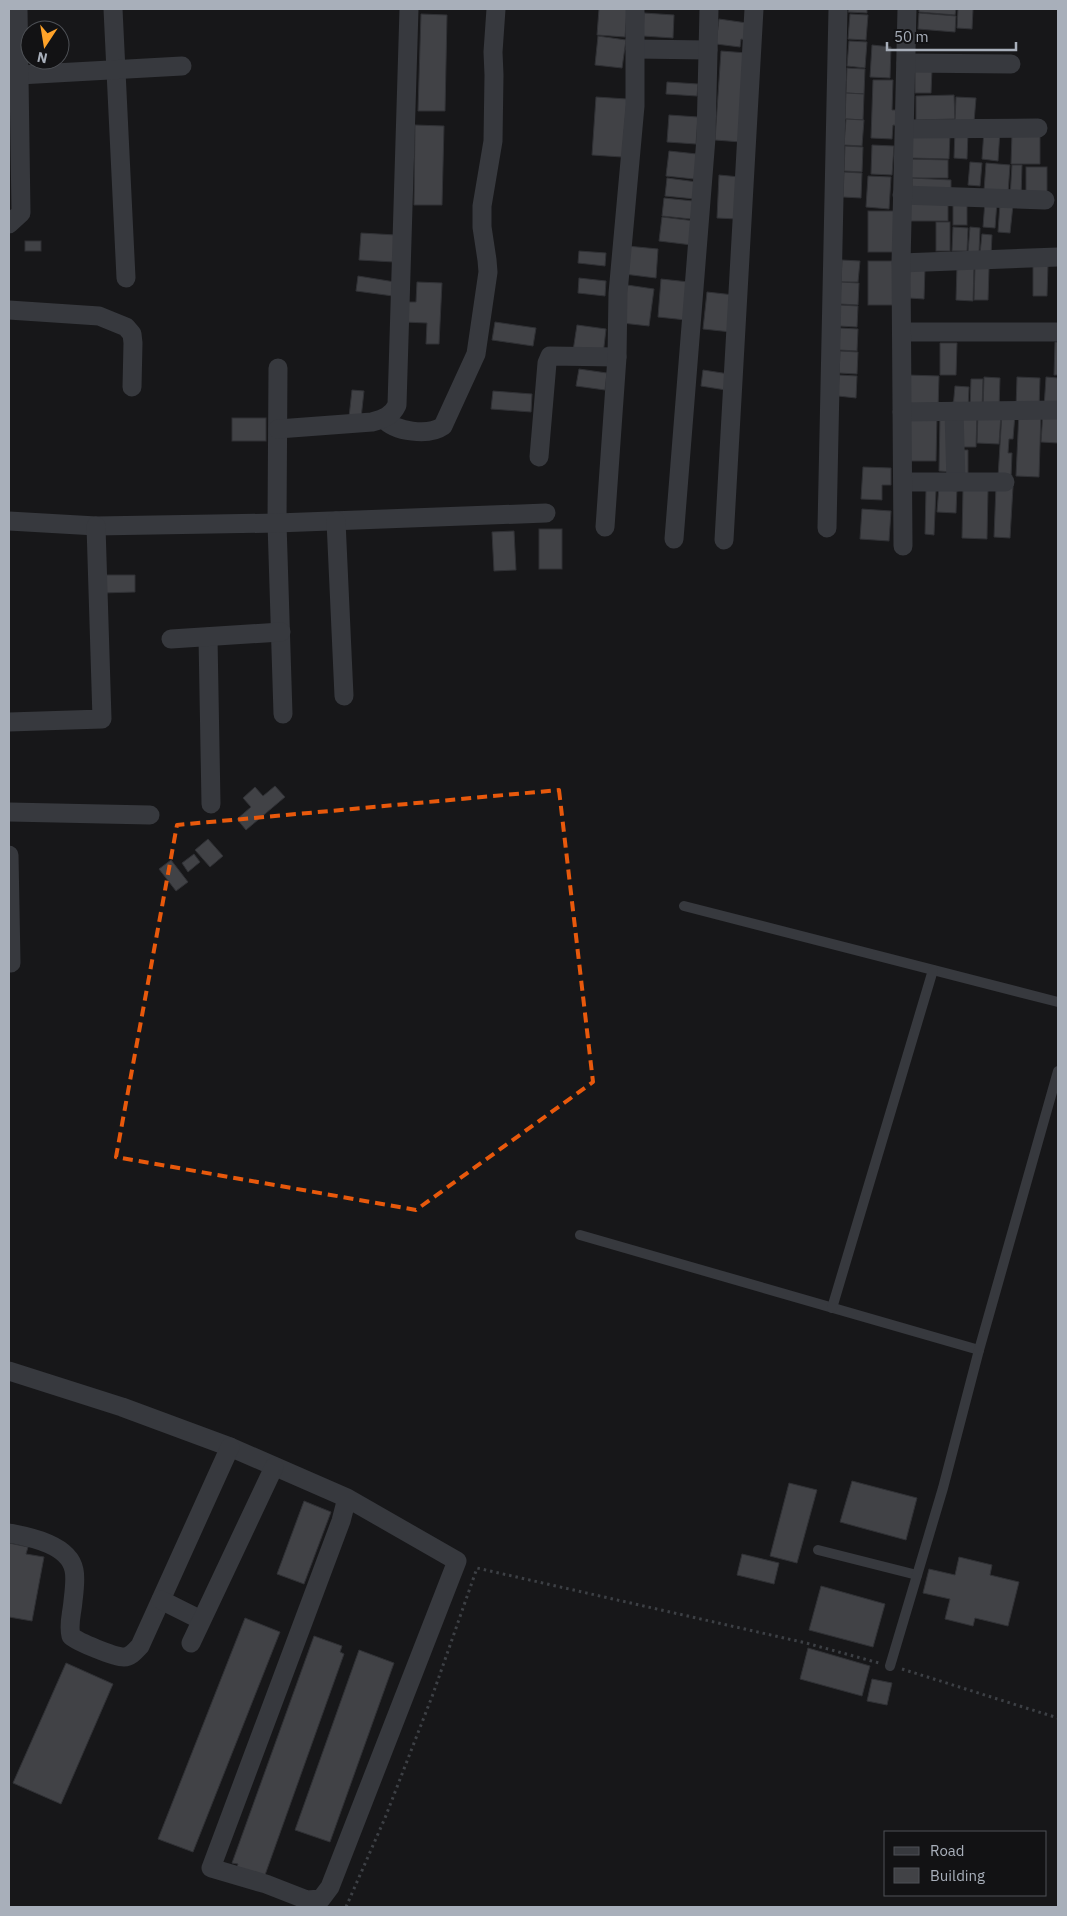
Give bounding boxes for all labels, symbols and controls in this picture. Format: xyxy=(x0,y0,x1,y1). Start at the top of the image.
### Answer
north arrow xyxy=(20,20,70,70)
scale bar xyxy=(887,20,1016,52)
text: 50 m xyxy=(894,27,929,46)
text: N xyxy=(35,48,49,68)
legend xyxy=(884,1831,1047,1896)
text: Road xyxy=(930,1841,965,1860)
text: Building xyxy=(930,1866,985,1885)

